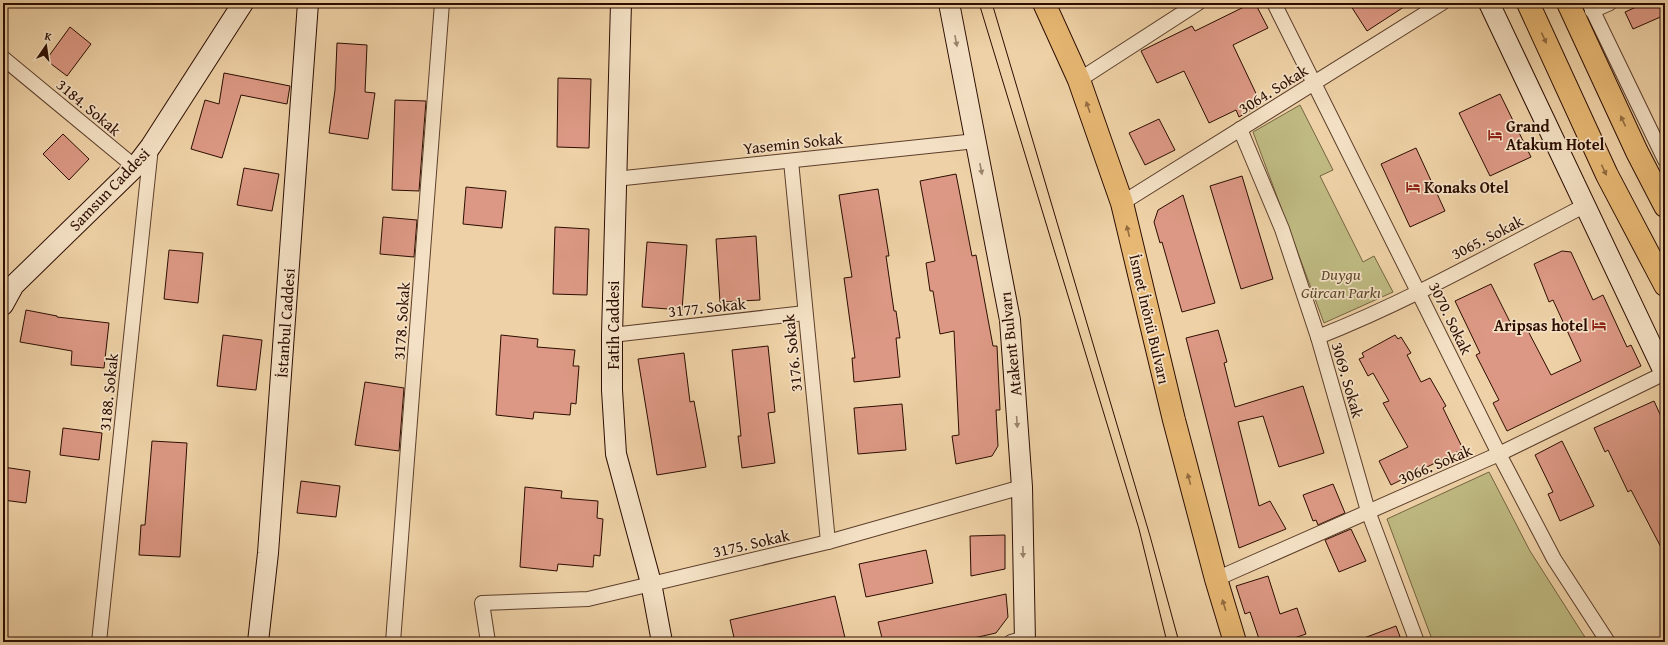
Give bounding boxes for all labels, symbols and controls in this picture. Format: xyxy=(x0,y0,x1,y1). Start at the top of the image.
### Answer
north arrow xyxy=(26,26,66,66)
text: K xyxy=(43,28,53,45)
one-way arrow xyxy=(1541,33,1547,44)
one-way arrow xyxy=(954,35,960,47)
street label: 3064. Sokak xyxy=(1234,58,1313,120)
street label: 3184. Sokak xyxy=(51,73,127,142)
one-way arrow xyxy=(1085,101,1091,113)
place label: Grand Atakum Hotel xyxy=(1506,114,1605,156)
one-way arrow xyxy=(1620,116,1626,127)
street label: Yasemin Sokak xyxy=(742,126,845,160)
hotel icon: Grand Atakum Hotel xyxy=(1487,127,1503,143)
street label: Samsun Caddesi xyxy=(63,142,155,236)
one-way arrow xyxy=(978,163,984,175)
one-way arrow xyxy=(1601,164,1607,175)
place label: Konaks Otel xyxy=(1424,175,1509,199)
hotel icon: Konaks Otel xyxy=(1405,179,1421,195)
street label: 3065. Sokak xyxy=(1447,208,1528,265)
one-way arrow xyxy=(1125,224,1131,237)
street label: İsmet İnönü Bulvarı xyxy=(1123,252,1177,387)
park label: Duygu Gürcan Parkı xyxy=(1301,262,1381,304)
street label: İstanbul Caddesi xyxy=(269,267,301,379)
street label: 3070. Sokak xyxy=(1423,278,1479,359)
street label: 3178. Sokak xyxy=(386,280,416,361)
street label: Fatih Caddesi xyxy=(601,280,625,370)
street label: Atakent Bulvarı xyxy=(993,290,1027,397)
street label: 3177. Sokak xyxy=(667,291,748,323)
street label: 3176. Sokak xyxy=(776,312,808,393)
place label: Aripsas hotel xyxy=(1494,313,1588,337)
hotel icon: Aripsas hotel xyxy=(1591,317,1607,333)
street label: 3069. Sokak xyxy=(1326,339,1371,422)
street label: 3188. Sokak xyxy=(92,351,124,432)
one-way arrow xyxy=(1014,416,1021,428)
street label: 3066. Sokak xyxy=(1394,437,1476,490)
one-way arrow xyxy=(1186,473,1192,485)
street label: 3175. Sokak xyxy=(710,522,793,563)
one-way arrow xyxy=(1020,546,1026,559)
one-way arrow xyxy=(1221,598,1227,610)

